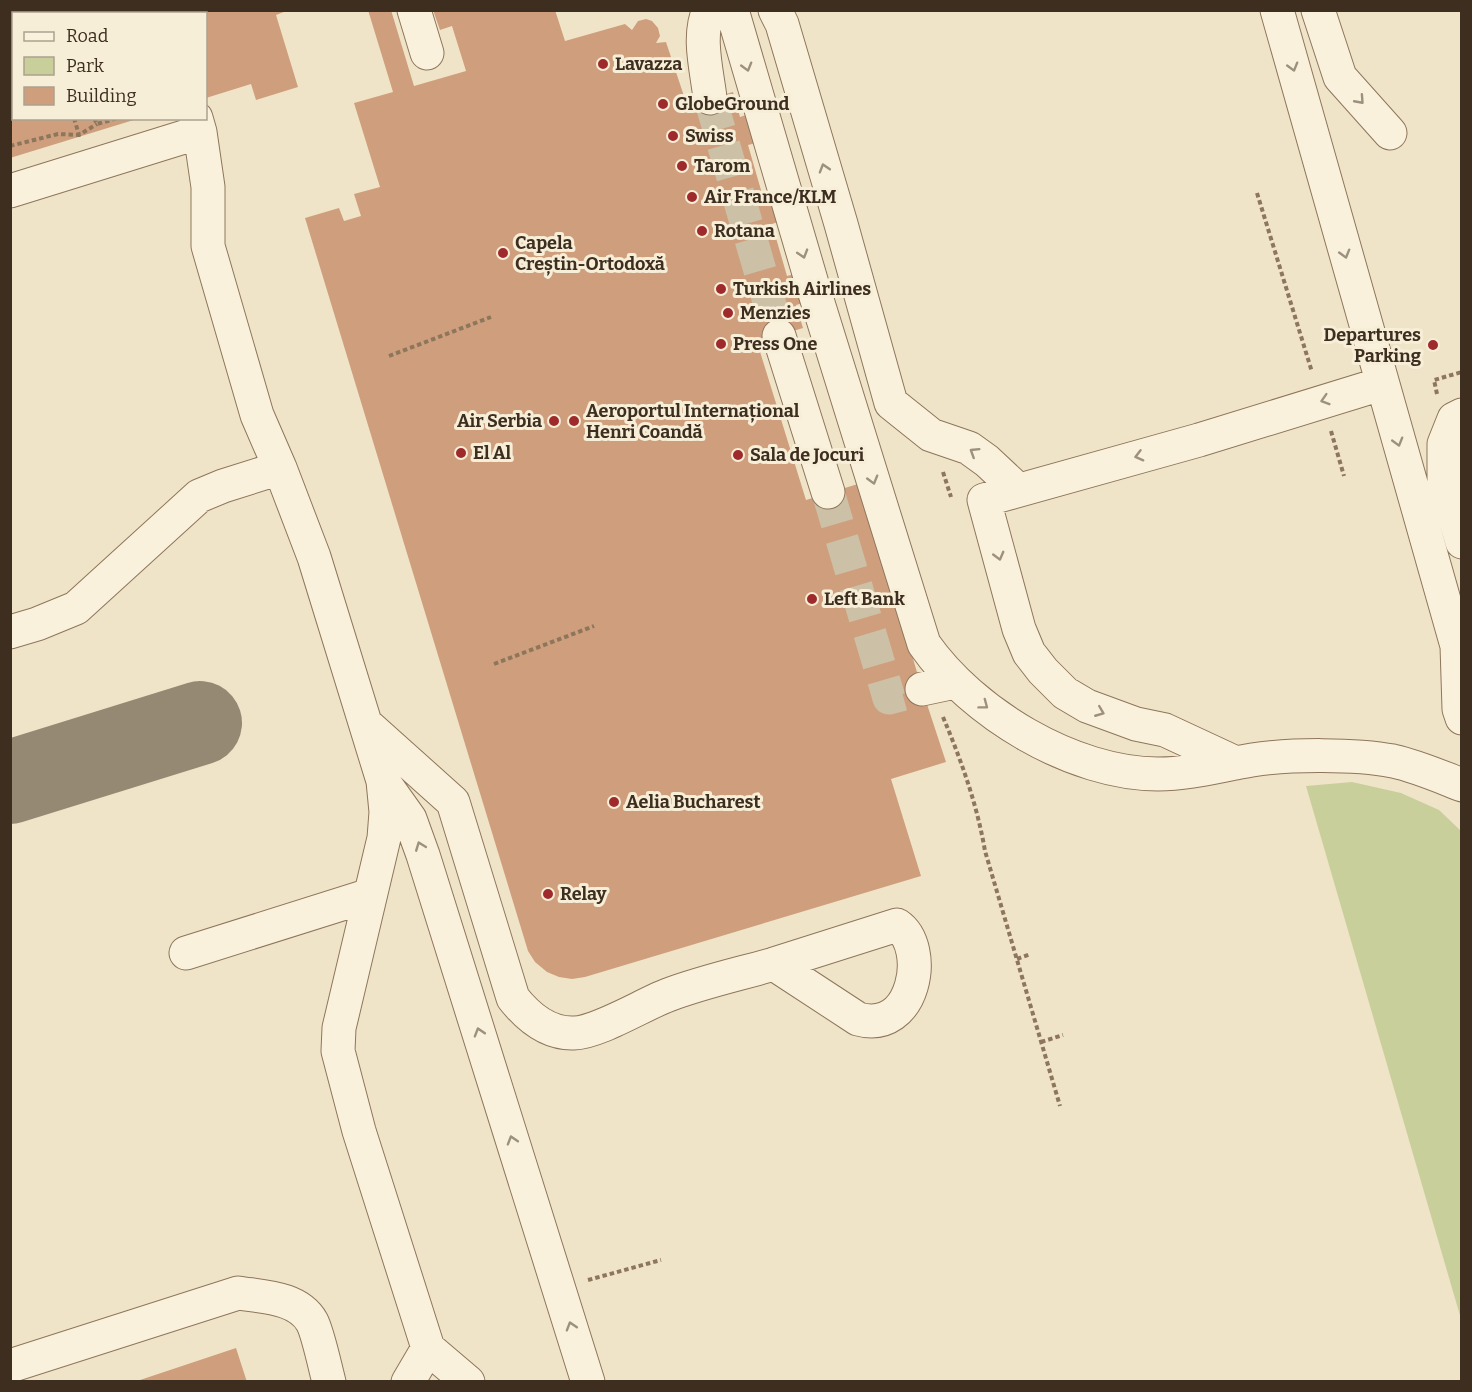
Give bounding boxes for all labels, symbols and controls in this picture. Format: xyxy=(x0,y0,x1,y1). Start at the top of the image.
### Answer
legend xyxy=(12,12,207,120)
text: Road xyxy=(66,25,109,47)
place label: Lavazza xyxy=(615,53,682,75)
text: Park xyxy=(66,55,105,77)
marker: Lavazza xyxy=(596,57,610,71)
one-way arrow xyxy=(740,61,752,72)
one-way arrow xyxy=(1285,62,1298,72)
text: Building xyxy=(66,85,137,107)
place label: GlobeGround xyxy=(675,93,790,115)
one-way arrow xyxy=(1353,93,1364,103)
marker: GlobeGround xyxy=(656,97,670,111)
place label: Swiss xyxy=(685,125,734,147)
marker: Swiss xyxy=(666,129,680,143)
place label: Tarom xyxy=(694,155,750,177)
marker: Tarom xyxy=(675,159,689,173)
one-way arrow xyxy=(819,163,831,174)
place label: Air France/KLM xyxy=(704,186,837,208)
marker: Air France/KLM xyxy=(685,190,699,204)
place label: Rotana xyxy=(714,220,775,242)
marker: Rotana xyxy=(695,224,709,238)
place label: Capela Creștin-Ortodoxă xyxy=(515,232,665,276)
marker: Capela Creștin-Ortodoxă xyxy=(496,246,510,260)
one-way arrow xyxy=(796,248,808,259)
one-way arrow xyxy=(1338,249,1351,259)
place label: Turkish Airlines xyxy=(733,278,871,300)
marker: Turkish Airlines xyxy=(714,282,728,296)
place label: Menzies xyxy=(740,302,811,324)
marker: Menzies xyxy=(721,306,735,320)
place label: Departures Parking xyxy=(1323,324,1422,367)
place label: Press One xyxy=(733,333,817,355)
marker: Press One xyxy=(714,337,728,351)
marker: Departures Parking xyxy=(1426,338,1440,352)
one-way arrow xyxy=(1320,393,1331,405)
place label: Aeroportul Internațional Henri Coandă xyxy=(586,400,800,443)
place label: Air Serbia xyxy=(457,410,542,432)
marker: Air Serbia xyxy=(547,414,561,428)
marker: Aeroportul Internațional Henri Coandă xyxy=(567,414,581,428)
one-way arrow xyxy=(1391,436,1403,447)
place label: El Al xyxy=(473,442,512,464)
place label: Sala de Jocuri xyxy=(750,444,865,466)
marker: El Al xyxy=(454,446,468,460)
marker: Sala de Jocuri xyxy=(731,448,745,462)
one-way arrow xyxy=(969,449,980,460)
one-way arrow xyxy=(1134,449,1144,462)
one-way arrow xyxy=(866,474,878,485)
one-way arrow xyxy=(992,550,1004,561)
place label: Left Bank xyxy=(824,588,905,610)
marker: Left Bank xyxy=(805,592,819,606)
one-way arrow xyxy=(977,698,988,709)
one-way arrow xyxy=(1094,704,1105,717)
place label: Aelia Bucharest xyxy=(626,791,761,813)
marker: Aelia Bucharest xyxy=(607,795,621,809)
one-way arrow xyxy=(415,841,427,852)
place label: Relay xyxy=(560,883,608,905)
marker: Relay xyxy=(541,887,555,901)
one-way arrow xyxy=(473,1027,486,1038)
one-way arrow xyxy=(507,1135,519,1146)
one-way arrow xyxy=(566,1321,578,1332)

